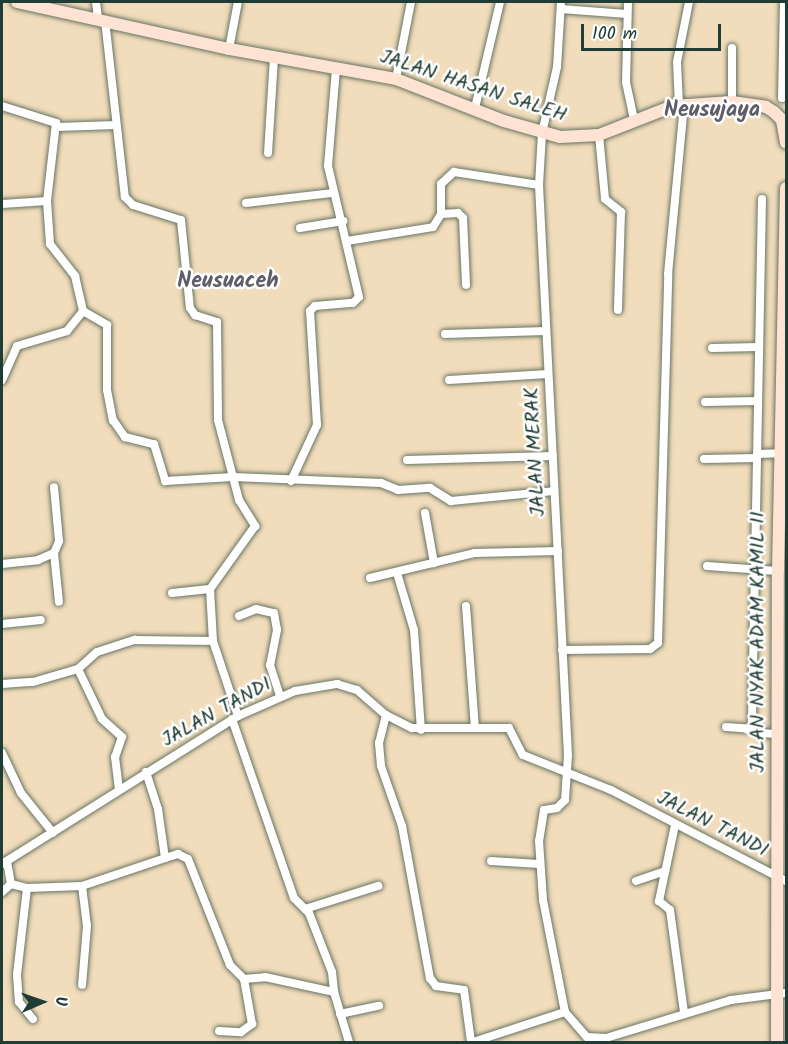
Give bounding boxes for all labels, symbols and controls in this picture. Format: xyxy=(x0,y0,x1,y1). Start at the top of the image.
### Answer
scale bar xyxy=(584,12,724,50)
text: 100 m xyxy=(592,20,637,49)
street label: JALAN HASAN SALEH xyxy=(377,45,569,129)
district label: Neusujaya xyxy=(664,98,760,124)
district label: Neusuaceh xyxy=(177,269,279,295)
street label: JALAN MERAK xyxy=(521,387,551,517)
street label: JALAN NYAK ADAM KAMIL II xyxy=(747,511,771,773)
street label: JALAN TANDI xyxy=(158,673,276,753)
street label: JALAN TANDI xyxy=(652,787,772,863)
north arrow xyxy=(12,972,72,1032)
text: U xyxy=(48,996,73,1007)

